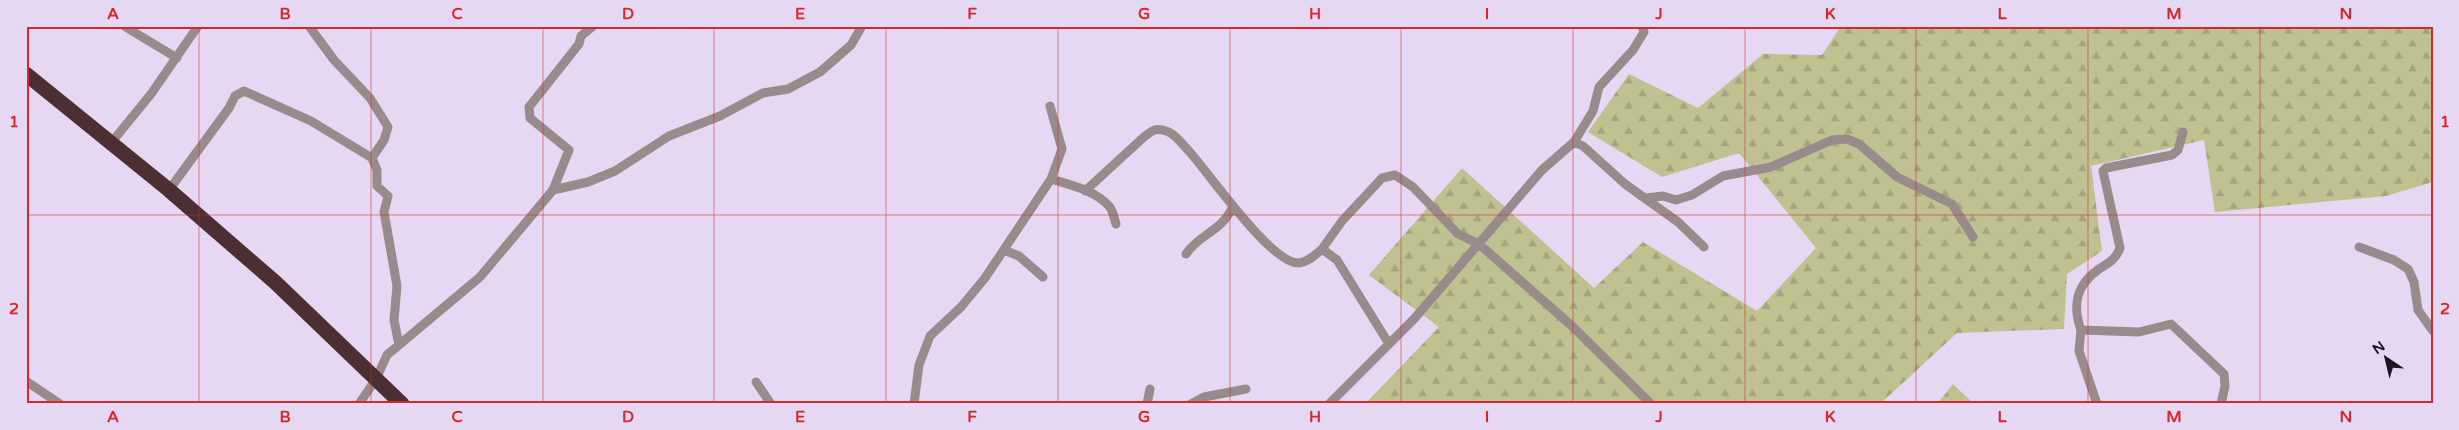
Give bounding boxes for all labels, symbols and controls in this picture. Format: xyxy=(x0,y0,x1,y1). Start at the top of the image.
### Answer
text: A xyxy=(107,4,119,24)
text: B xyxy=(279,4,291,24)
text: C xyxy=(451,4,463,24)
text: D xyxy=(622,4,634,24)
text: E xyxy=(795,4,805,24)
text: F xyxy=(967,4,977,24)
text: G xyxy=(1138,4,1150,24)
text: H xyxy=(1309,4,1321,24)
text: I xyxy=(1485,4,1489,24)
text: J xyxy=(1654,4,1663,24)
text: K xyxy=(1825,4,1836,24)
text: L xyxy=(1997,4,2007,24)
text: M xyxy=(2166,4,2182,24)
text: N xyxy=(2340,4,2352,24)
text: 1 xyxy=(9,112,19,132)
text: 1 xyxy=(2440,112,2450,132)
text: 2 xyxy=(9,299,19,319)
text: 2 xyxy=(2440,299,2450,319)
north arrow xyxy=(2362,332,2412,382)
text: N xyxy=(2369,338,2388,358)
text: A xyxy=(107,407,119,427)
text: B xyxy=(279,407,291,427)
text: C xyxy=(451,407,463,427)
text: D xyxy=(622,407,634,427)
text: E xyxy=(795,407,805,427)
text: F xyxy=(967,407,977,427)
text: G xyxy=(1138,407,1150,427)
text: H xyxy=(1309,407,1321,427)
text: I xyxy=(1485,407,1489,427)
text: J xyxy=(1654,407,1663,427)
text: K xyxy=(1825,407,1836,427)
text: L xyxy=(1997,407,2007,427)
text: M xyxy=(2166,407,2182,427)
text: N xyxy=(2340,407,2352,427)

